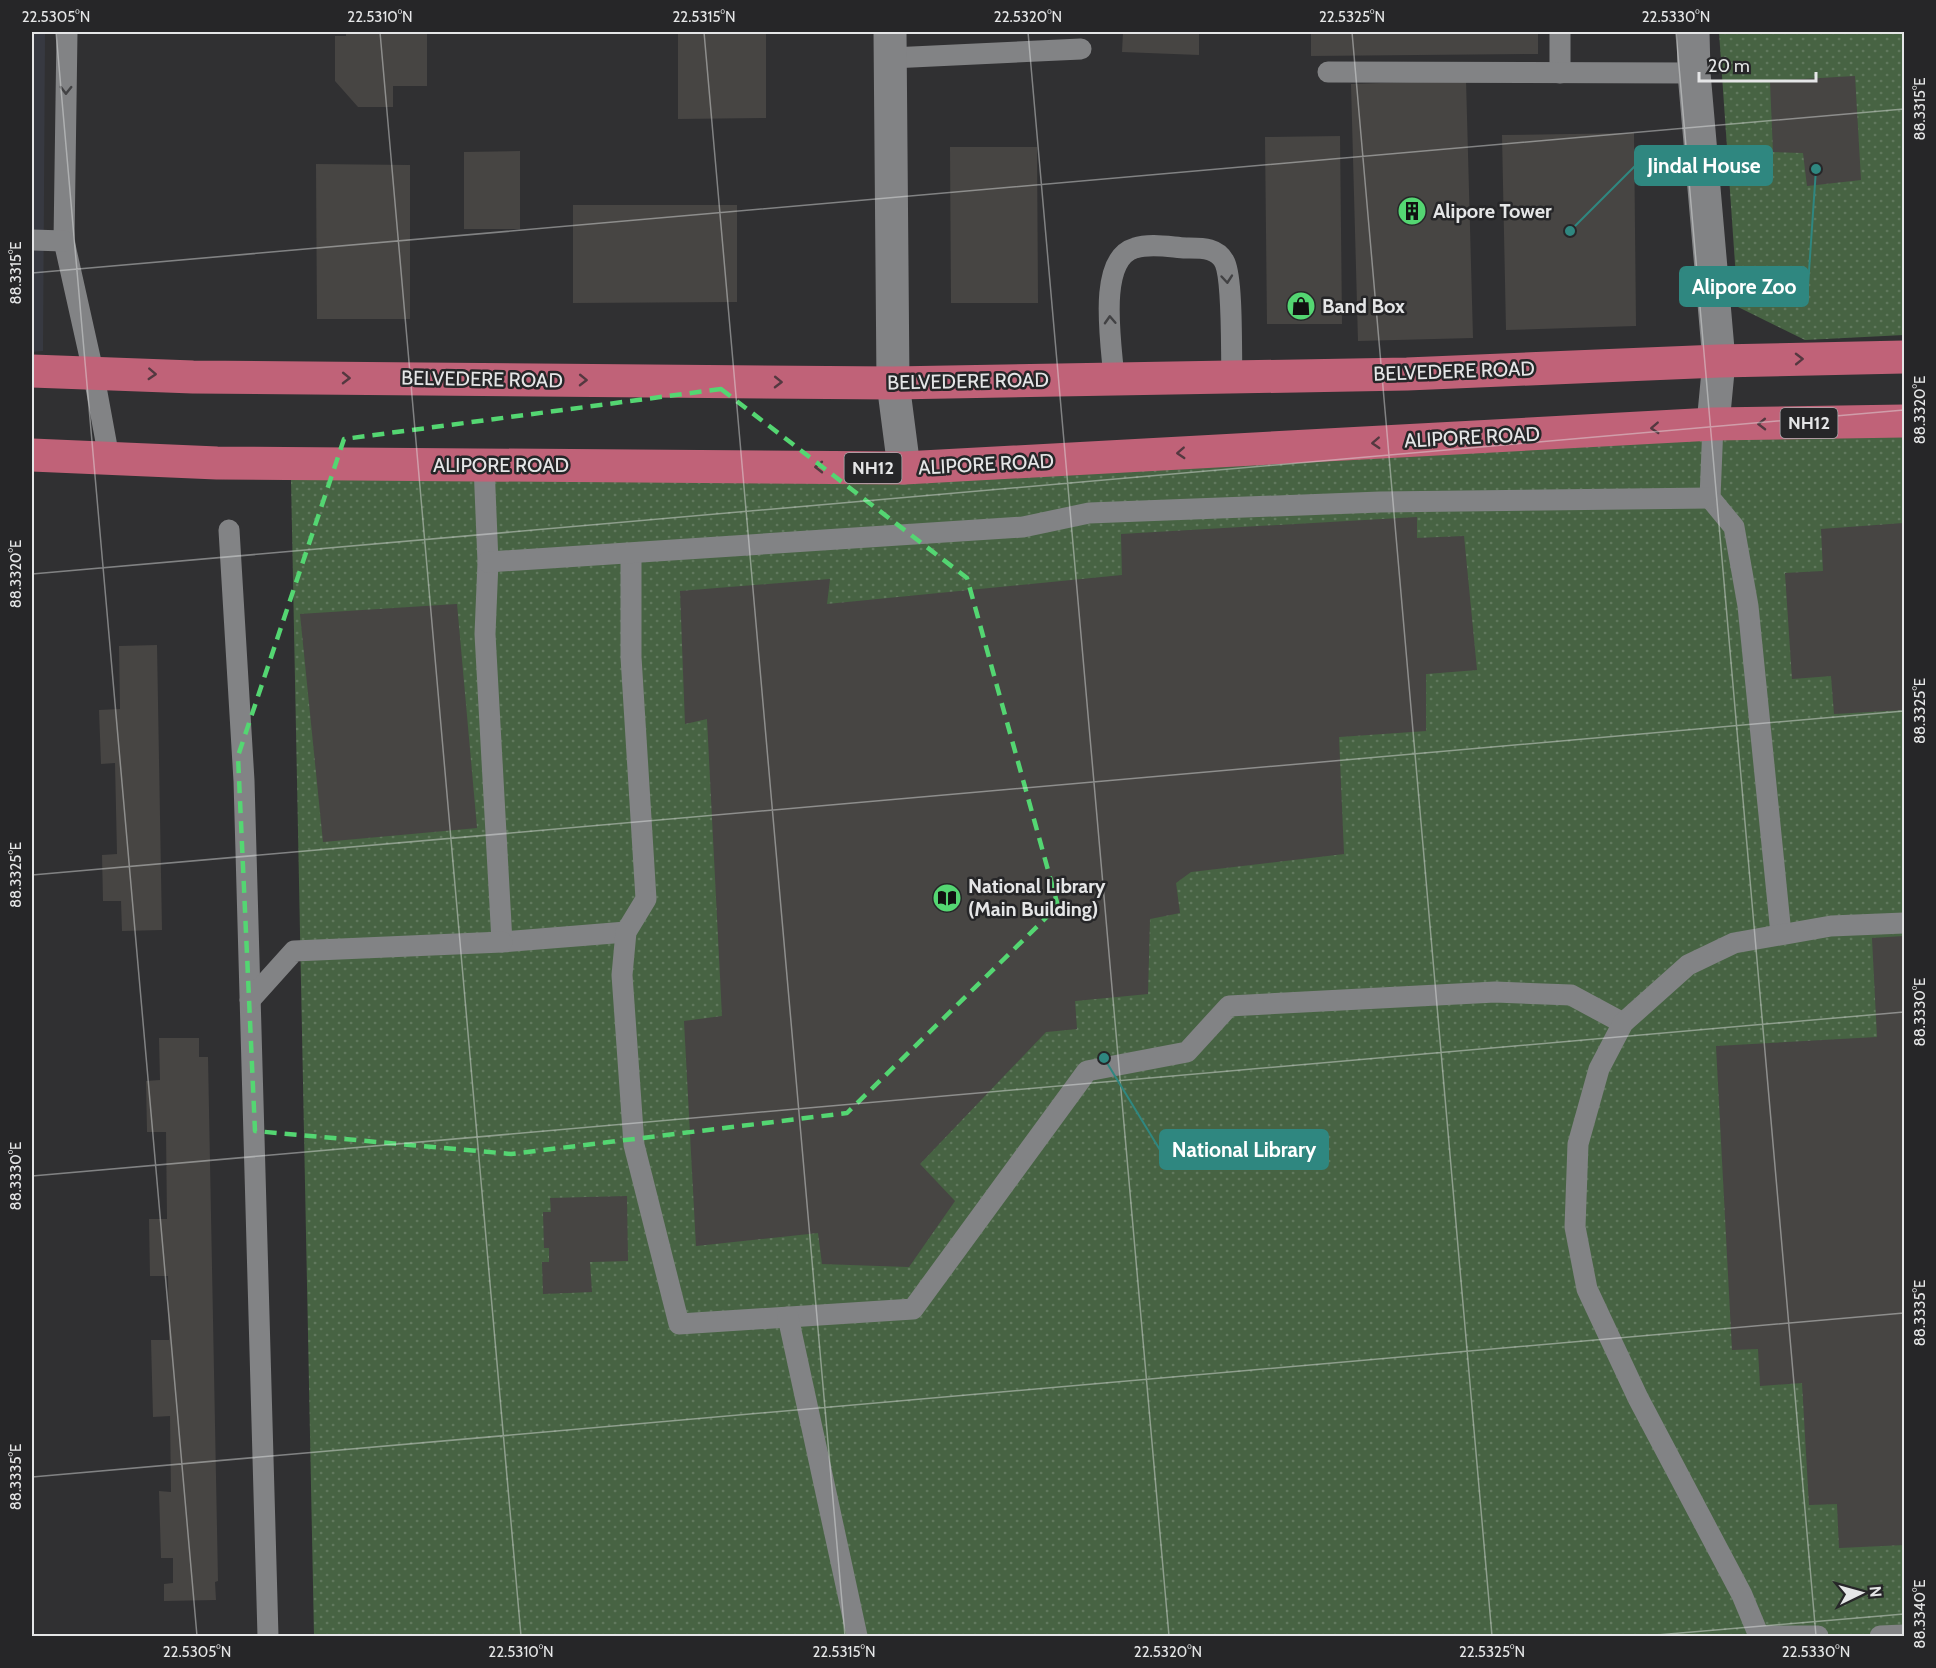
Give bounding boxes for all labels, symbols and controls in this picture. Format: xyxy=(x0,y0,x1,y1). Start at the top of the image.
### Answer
text: 22.5305°N xyxy=(22,8,90,26)
text: 22.5310°N xyxy=(347,8,413,26)
text: 22.5315°N xyxy=(673,8,736,26)
text: 22.5320°N xyxy=(994,8,1062,26)
text: 22.5325°N xyxy=(1319,8,1385,26)
text: 22.5330°N xyxy=(1642,8,1710,26)
scale bar xyxy=(1699,45,1816,83)
text: 20 m xyxy=(1708,55,1750,77)
text: 88.3315°E xyxy=(1911,77,1929,141)
one-way arrow xyxy=(60,85,72,94)
callout: Jindal House xyxy=(1635,146,1772,185)
text: Jindal House xyxy=(1646,153,1761,178)
building icon: Alipore Tower xyxy=(1396,195,1428,227)
place label: Alipore Tower xyxy=(1433,199,1552,223)
text: 88.3315°E xyxy=(7,241,25,305)
callout: Alipore Zoo xyxy=(1680,267,1808,306)
one-way arrow xyxy=(1220,274,1233,283)
text: Alipore Zoo xyxy=(1692,274,1796,299)
shop icon: Band Box xyxy=(1285,290,1317,322)
place label: Band Box xyxy=(1322,294,1405,318)
one-way arrow xyxy=(1104,316,1117,325)
one-way arrow xyxy=(1794,353,1803,365)
street label: BELVEDERE ROAD xyxy=(1373,356,1535,386)
street label: BELVEDERE ROAD xyxy=(401,366,563,392)
one-way arrow xyxy=(147,368,156,381)
street label: BELVEDERE ROAD xyxy=(887,368,1049,394)
one-way arrow xyxy=(342,372,351,384)
one-way arrow xyxy=(579,374,588,386)
one-way arrow xyxy=(774,376,783,388)
text: 88.3320°E xyxy=(1911,376,1929,444)
road number: NH12 xyxy=(1780,408,1838,438)
one-way arrow xyxy=(1758,417,1767,430)
street label: ALIPORE ROAD xyxy=(1403,421,1541,453)
one-way arrow xyxy=(1650,421,1659,434)
one-way arrow xyxy=(1371,436,1380,449)
one-way arrow xyxy=(1177,447,1186,460)
street label: ALIPORE ROAD xyxy=(917,448,1055,480)
street label: ALIPORE ROAD xyxy=(433,453,569,477)
road number: NH12 xyxy=(844,453,902,483)
one-way arrow xyxy=(814,461,823,474)
text: 88.3320°E xyxy=(7,540,25,608)
text: 88.3325°E xyxy=(1911,678,1929,744)
text: 88.3325°E xyxy=(7,842,25,908)
place label: National Library (Main Building) xyxy=(968,874,1106,921)
library icon: National Library (Main Building) xyxy=(931,882,963,914)
text: 88.3330°E xyxy=(1911,978,1929,1046)
callout: National Library xyxy=(1160,1130,1328,1169)
text: National Library xyxy=(1172,1137,1317,1162)
text: 88.3330°E xyxy=(7,1142,25,1210)
text: 88.3335°E xyxy=(1911,1280,1929,1346)
text: 88.3335°E xyxy=(7,1444,25,1510)
north arrow xyxy=(1831,1563,1891,1623)
text: 88.3340°E xyxy=(1911,1579,1929,1649)
text: N xyxy=(1865,1585,1885,1598)
text: 22.5305°N xyxy=(163,1643,231,1661)
text: 22.5310°N xyxy=(488,1643,554,1661)
text: 22.5315°N xyxy=(813,1643,876,1661)
text: 22.5320°N xyxy=(1134,1643,1202,1661)
text: 22.5325°N xyxy=(1459,1643,1525,1661)
text: 22.5330°N xyxy=(1782,1643,1850,1661)

